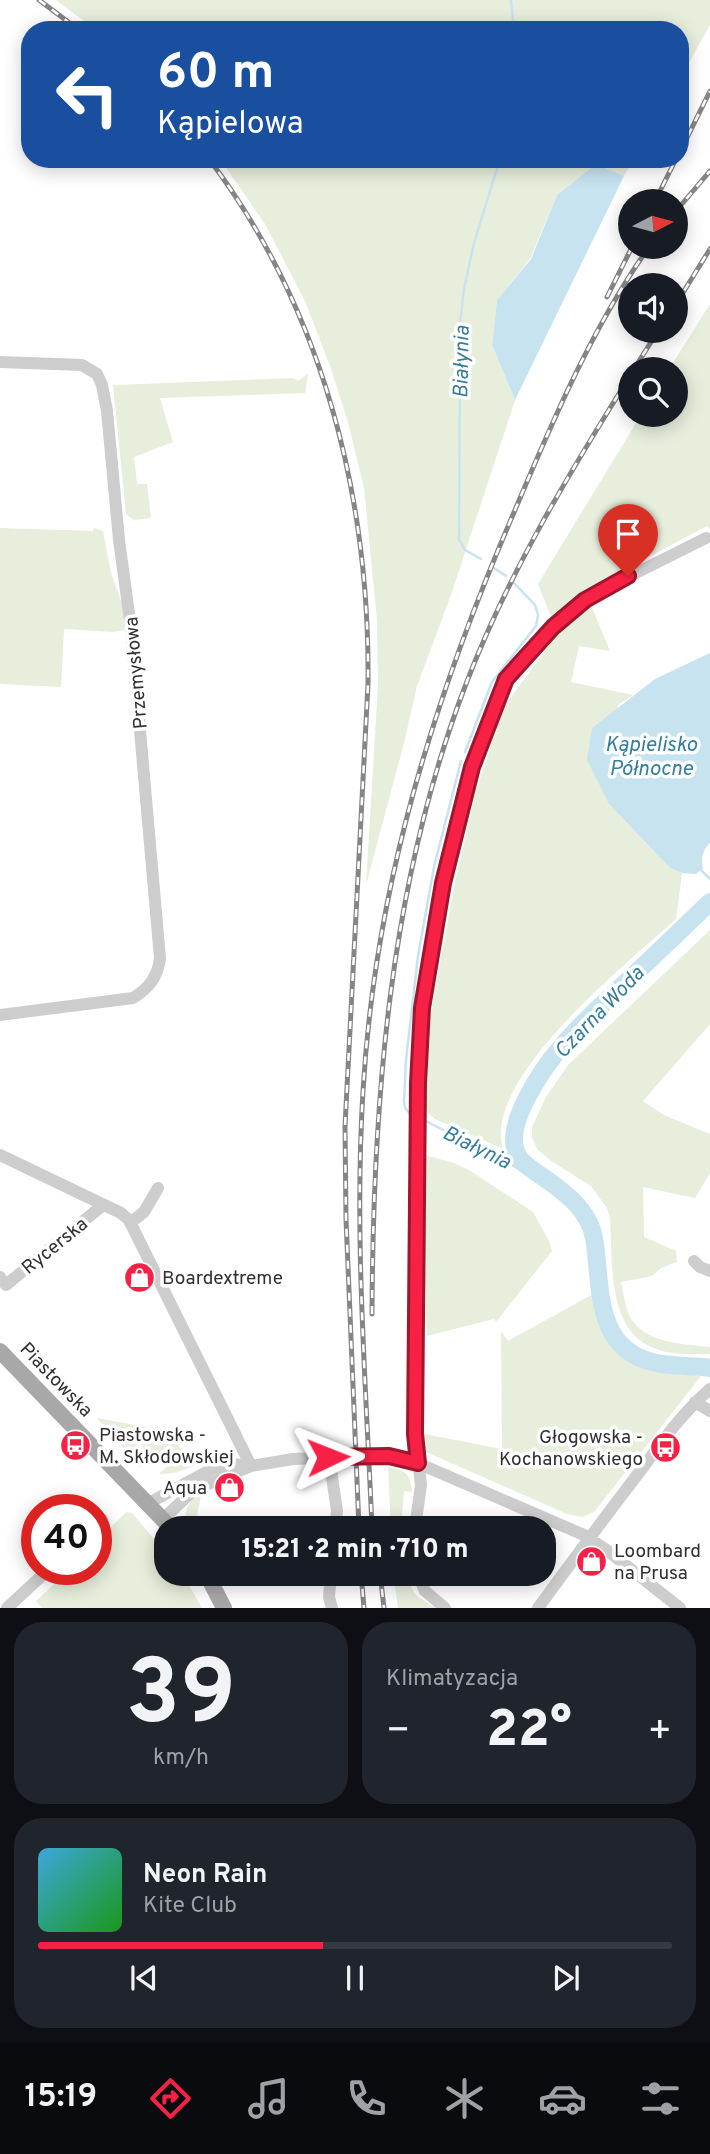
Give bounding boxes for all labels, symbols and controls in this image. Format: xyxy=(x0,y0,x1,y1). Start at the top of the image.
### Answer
text: 60 m xyxy=(157,44,275,106)
icon: left xyxy=(42,49,133,140)
text: Kąpielowa xyxy=(157,105,304,145)
north arrow xyxy=(618,189,688,259)
map controls xyxy=(618,189,688,427)
button: sound xyxy=(618,273,688,343)
water label: Białynia xyxy=(448,325,477,399)
button: search xyxy=(618,357,688,427)
pin xyxy=(598,504,658,576)
icon: arrive xyxy=(609,515,647,553)
street label: Przemysłowa xyxy=(120,616,154,730)
water label: Kąpielisko Północne xyxy=(605,732,698,783)
water label: Czarna Woda xyxy=(549,961,651,1065)
water label: Białynia xyxy=(438,1120,515,1176)
street label: Rycerska xyxy=(17,1213,93,1280)
shop icon: Boardextreme xyxy=(122,1260,156,1294)
place label: Boardextreme xyxy=(162,1267,283,1291)
street label: Piastowska xyxy=(14,1338,97,1423)
position arrow xyxy=(291,1420,365,1494)
place label: Piastowska - M. Skłodowskiej xyxy=(99,1424,234,1470)
place label: Głogowska - Kochanowskiego xyxy=(499,1426,643,1472)
bus stop icon: Piastowska - M. Skłodowskiej xyxy=(59,1428,93,1462)
bus stop icon: Głogowska - Kochanowskiego xyxy=(649,1430,683,1464)
shop icon: Aqua xyxy=(213,1470,247,1504)
place label: Aqua xyxy=(163,1477,207,1501)
speed limit sign: 40 xyxy=(21,1494,112,1585)
text: 15:21 · 2 min · 710 m xyxy=(241,1534,469,1567)
place label: Loombard na Prusa xyxy=(614,1540,701,1586)
shop icon: Loombard na Prusa xyxy=(574,1544,608,1578)
text: 39 xyxy=(126,1641,236,1756)
text: Klimatyzacja xyxy=(386,1665,518,1694)
text: 22° xyxy=(486,1699,572,1765)
text: − xyxy=(386,1708,411,1757)
text: + xyxy=(647,1708,672,1757)
text: km/h xyxy=(153,1744,209,1773)
text: Neon Rain xyxy=(143,1859,268,1892)
text: Kite Club xyxy=(143,1892,237,1921)
icon: previous xyxy=(125,1959,163,1997)
icon: pause xyxy=(336,1959,374,1997)
icon: next xyxy=(547,1959,585,1997)
icon: directions xyxy=(146,2074,195,2123)
icon: music xyxy=(244,2074,293,2123)
icon: phone xyxy=(342,2074,391,2123)
icon: climate xyxy=(440,2074,489,2123)
icon: car xyxy=(538,2074,587,2123)
icon: filters xyxy=(636,2074,685,2123)
text: 15:19 xyxy=(25,2078,97,2118)

